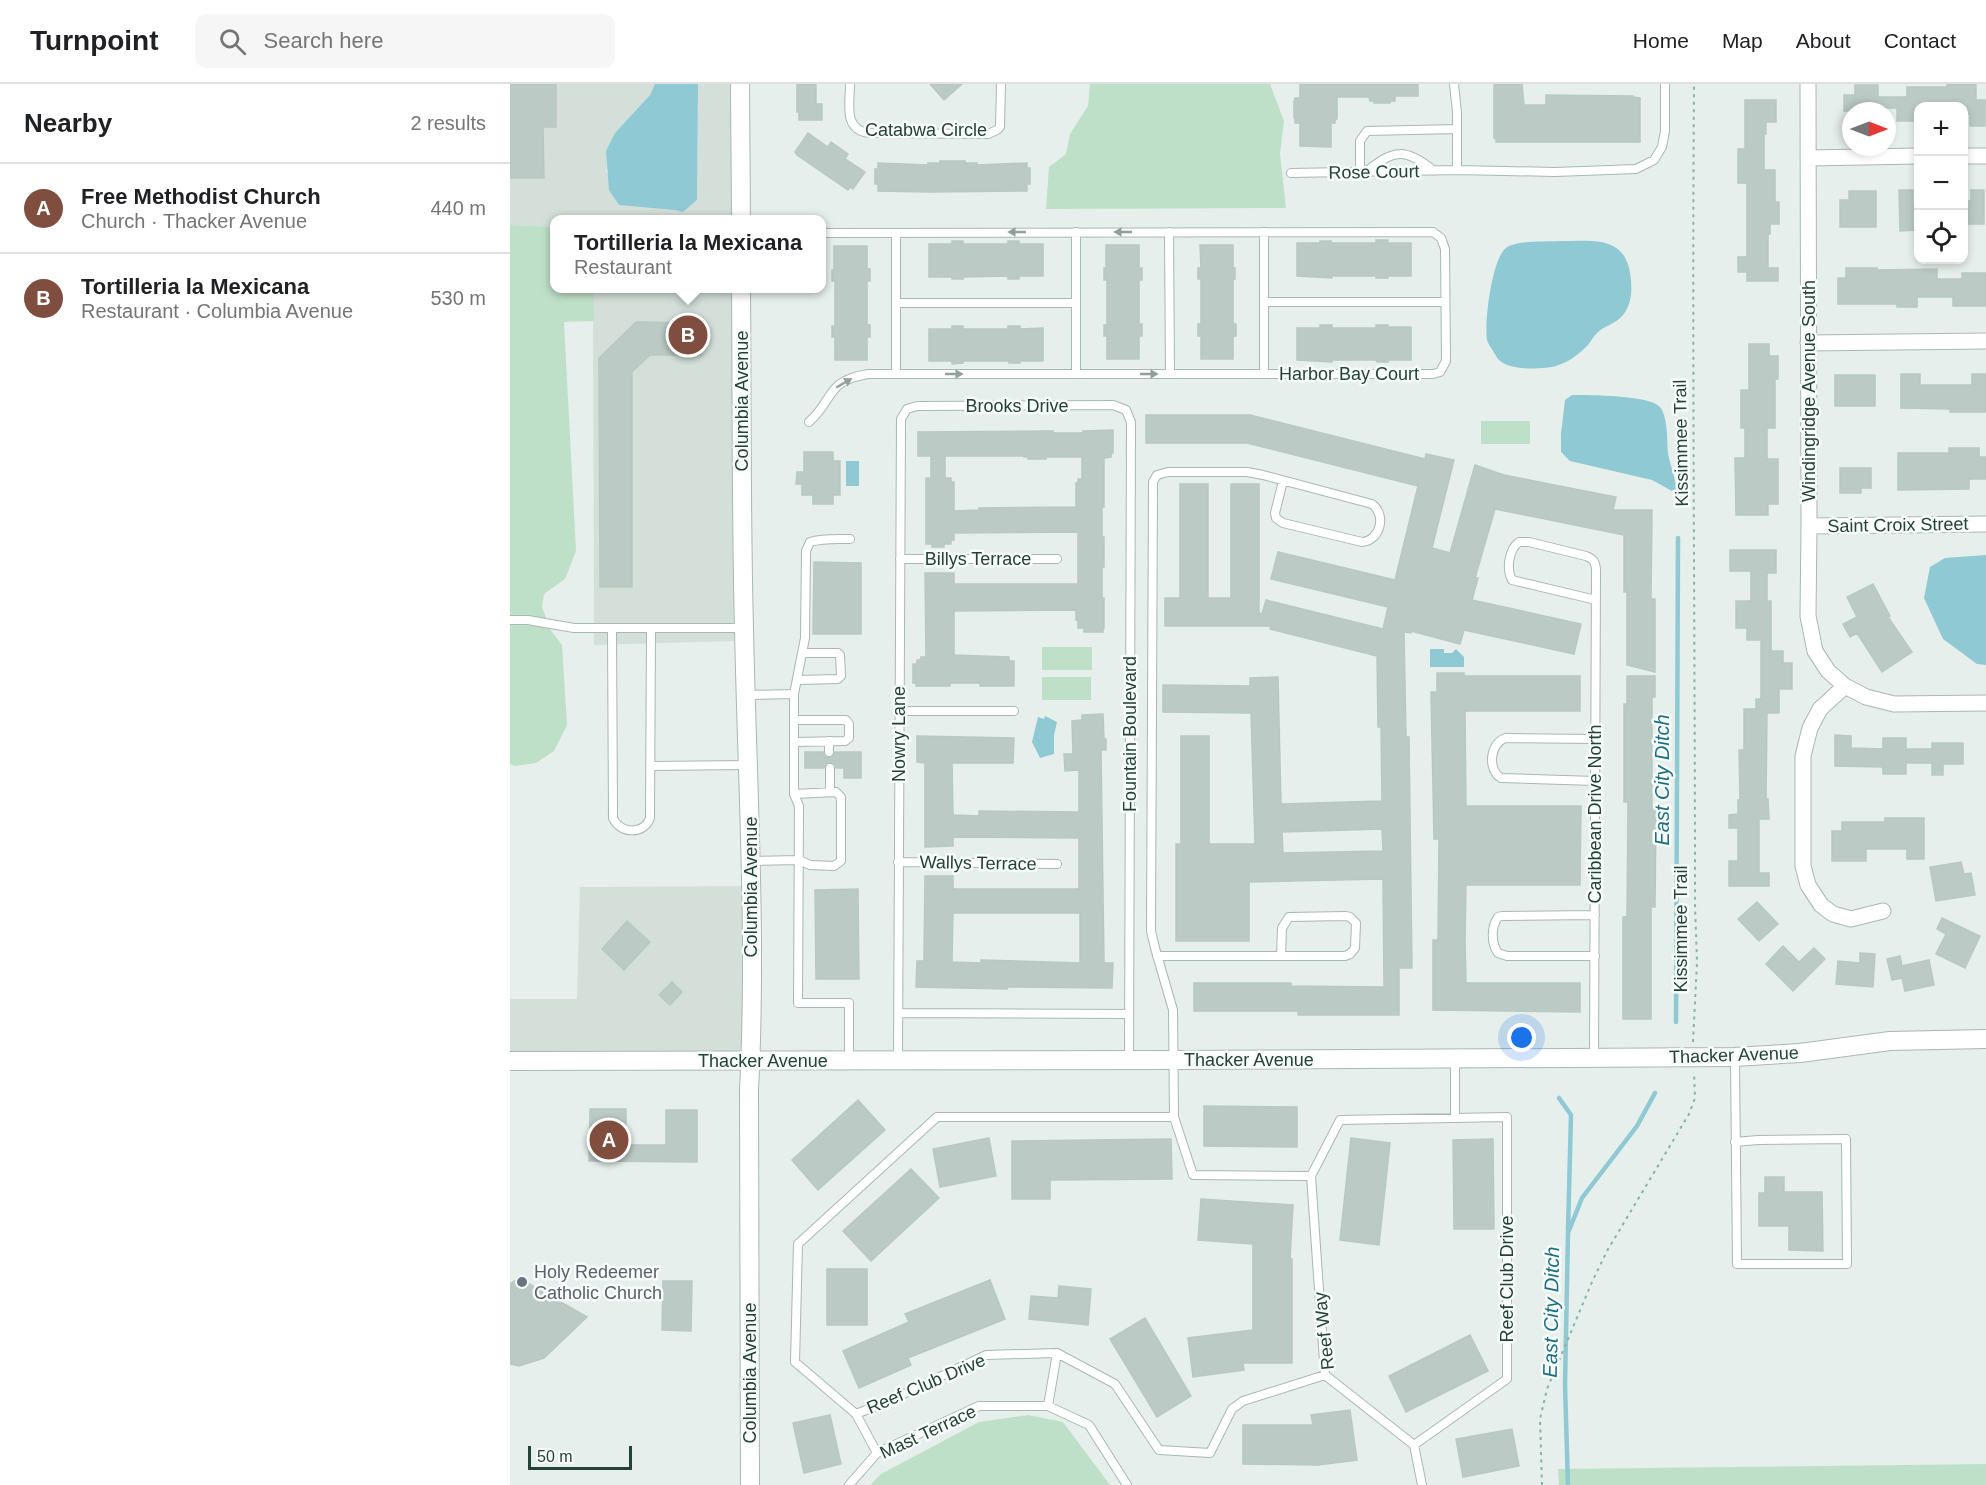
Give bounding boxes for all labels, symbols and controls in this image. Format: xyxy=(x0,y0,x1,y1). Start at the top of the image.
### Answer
search box xyxy=(195,14,615,68)
text: Turnpoint xyxy=(30,25,159,56)
icon: search xyxy=(216,25,249,58)
text: Search here xyxy=(264,28,383,53)
text: Home xyxy=(1633,29,1689,52)
text: Map xyxy=(1722,29,1763,52)
text: About xyxy=(1796,29,1851,52)
text: Contact xyxy=(1884,29,1956,52)
north arrow xyxy=(1842,102,1896,156)
map controls xyxy=(1914,102,1968,264)
button: + xyxy=(1914,102,1968,156)
text: Nearby xyxy=(24,108,112,138)
text: 2 results xyxy=(410,112,486,134)
street label: Catabwa Circle xyxy=(865,120,987,140)
button: − xyxy=(1914,156,1968,210)
street label: Rose Court xyxy=(1328,161,1420,183)
text: Free Methodist Church xyxy=(81,184,321,209)
text: A xyxy=(36,197,51,219)
text: 440 m xyxy=(430,197,486,219)
text: Church · Thacker Avenue xyxy=(81,210,307,232)
button: locate xyxy=(1914,210,1968,264)
popup xyxy=(550,215,826,293)
one-way arrow xyxy=(1008,227,1027,237)
one-way arrow xyxy=(1113,227,1132,237)
text: Tortilleria la Mexicana xyxy=(574,230,802,255)
text: Restaurant xyxy=(574,256,672,278)
text: Tortilleria la Mexicana xyxy=(81,274,309,299)
street label: Windingridge Avenue South xyxy=(1799,280,1819,502)
text: B xyxy=(36,287,51,309)
text: 530 m xyxy=(430,287,486,309)
text: Restaurant · Columbia Avenue xyxy=(81,300,353,322)
pin: B xyxy=(668,312,708,358)
street label: Columbia Avenue xyxy=(732,331,752,471)
street label: Harbor Bay Court xyxy=(1279,364,1419,384)
one-way arrow xyxy=(945,369,964,379)
one-way arrow xyxy=(1140,369,1159,379)
one-way arrow xyxy=(836,377,852,388)
street label: Kissimmee Trail xyxy=(1670,379,1692,507)
street label: Brooks Drive xyxy=(965,396,1069,416)
street label: Saint Croix Street xyxy=(1827,514,1969,536)
street label: Billys Terrace xyxy=(925,549,1031,569)
street label: Fountain Boulevard xyxy=(1120,656,1140,812)
street label: Nowry Lane xyxy=(889,686,909,782)
water label: East City Ditch xyxy=(1651,714,1673,846)
street label: Caribbean Drive North xyxy=(1585,724,1605,904)
street label: Columbia Avenue xyxy=(741,817,761,957)
street label: Wallys Terrace xyxy=(919,852,1037,874)
street label: Kissimmee Trail xyxy=(1671,865,1691,993)
your location xyxy=(1507,1023,1536,1052)
street label: Thacker Avenue xyxy=(1669,1043,1799,1067)
street label: Thacker Avenue xyxy=(1184,1050,1314,1070)
street label: Thacker Avenue xyxy=(698,1051,828,1071)
pin: A xyxy=(590,1118,628,1162)
street label: Reef Club Drive xyxy=(1497,1215,1517,1343)
water label: East City Ditch xyxy=(1539,1246,1563,1378)
place label: Holy Redeemer Catholic Church xyxy=(534,1262,662,1303)
marker: Holy Redeemer Catholic Church xyxy=(515,1275,529,1289)
street label: Reef Way xyxy=(1310,1291,1338,1371)
street label: Columbia Avenue xyxy=(740,1303,760,1443)
street label: Reef Club Drive xyxy=(864,1350,988,1418)
street label: Mast Terrace xyxy=(877,1401,979,1463)
scale bar xyxy=(528,1443,632,1470)
text: 50 m xyxy=(537,1448,573,1465)

